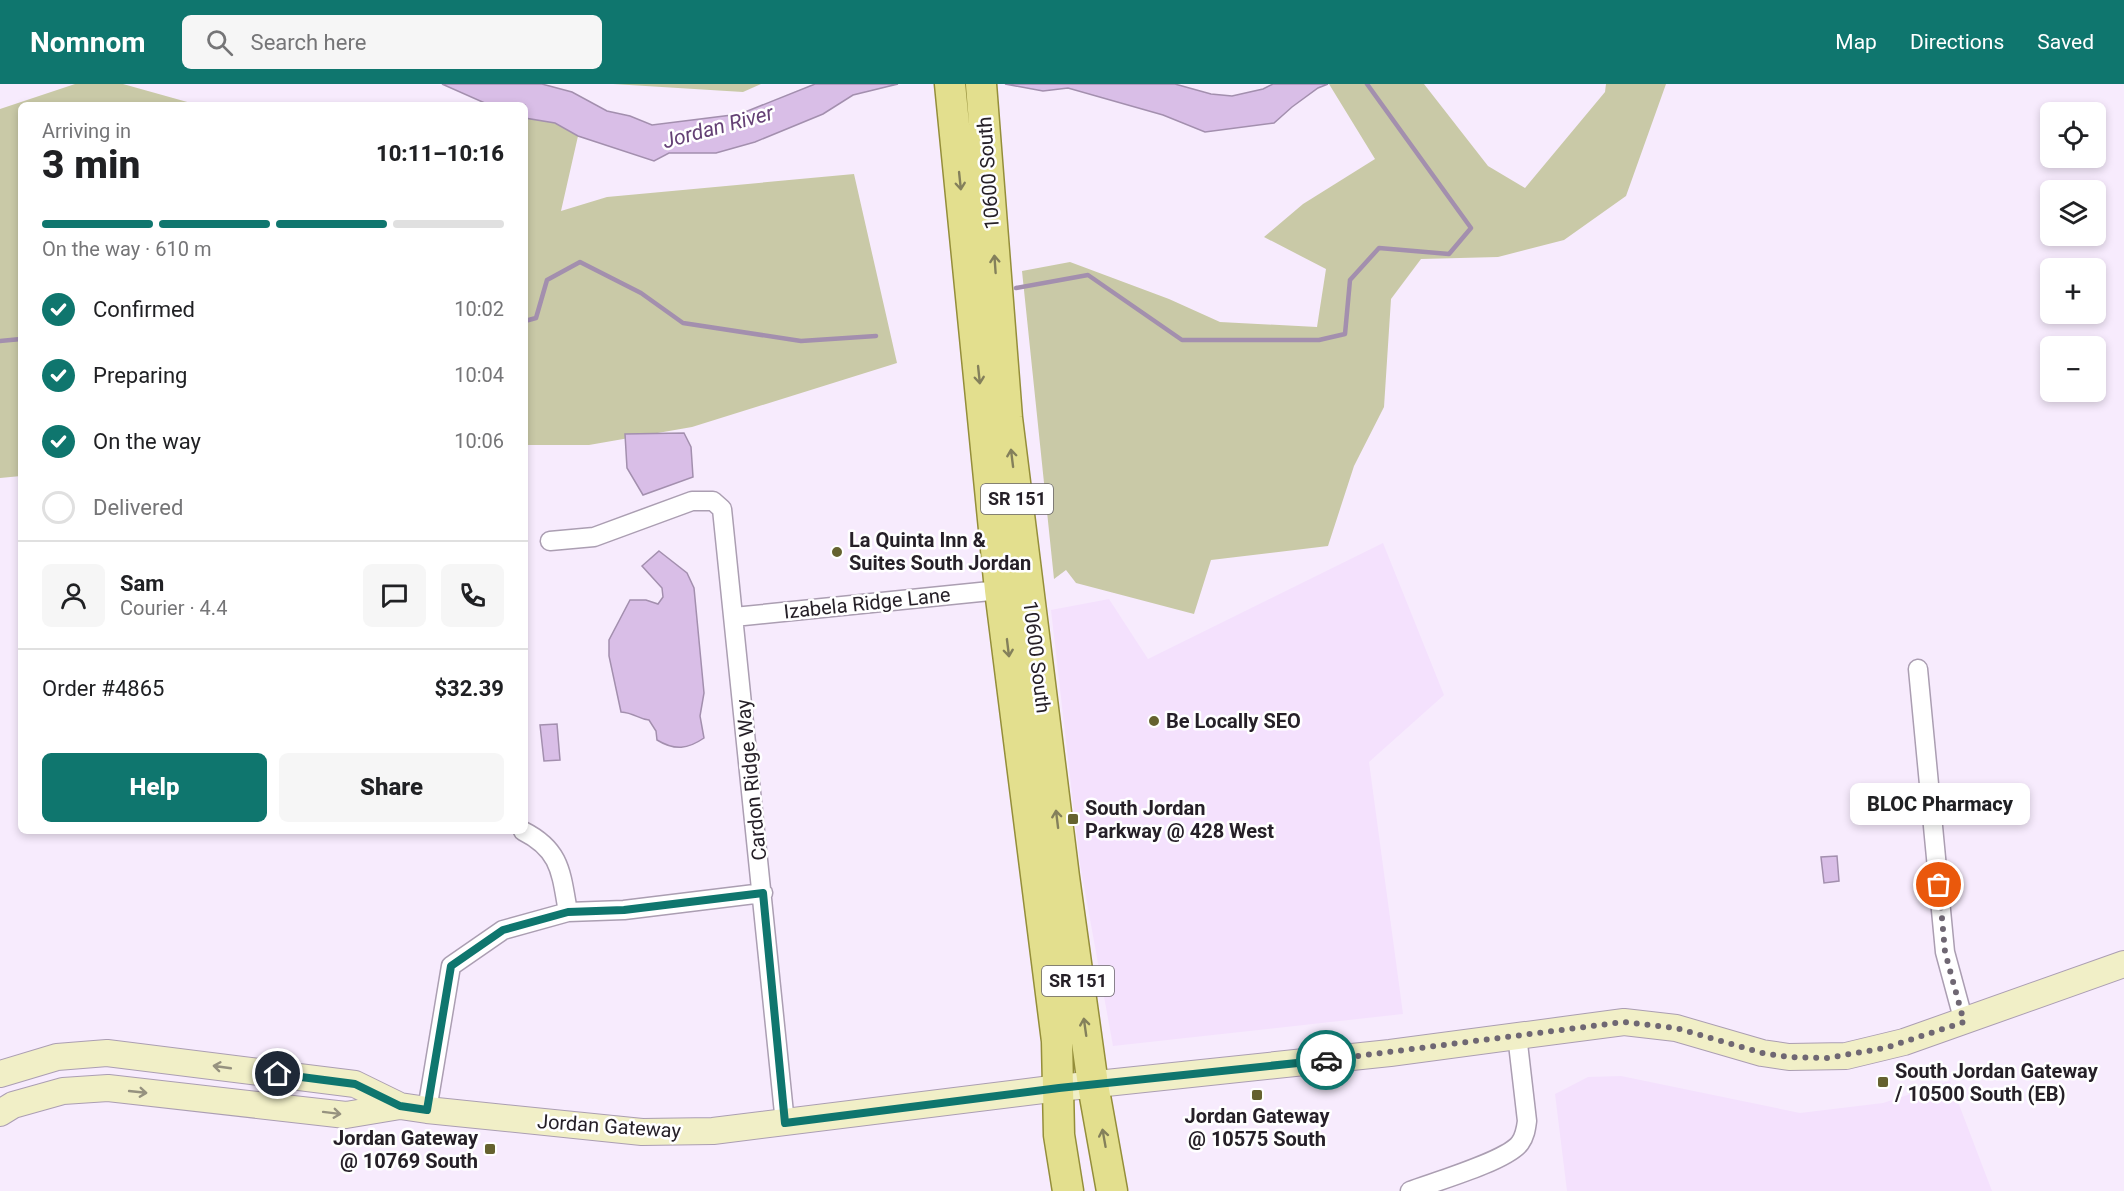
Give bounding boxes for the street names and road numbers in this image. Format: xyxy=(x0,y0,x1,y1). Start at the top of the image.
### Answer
street label: 10600 South xyxy=(972,116,1004,230)
road number: SR 151 xyxy=(981,484,1053,514)
street label: Izabela Ridge Lane xyxy=(783,582,951,624)
street label: 10600 South xyxy=(1018,599,1056,715)
street label: Cardon Ridge Way xyxy=(731,698,771,862)
road number: SR 151 xyxy=(1042,966,1114,996)
street label: Jordan Gateway xyxy=(536,1109,682,1143)

